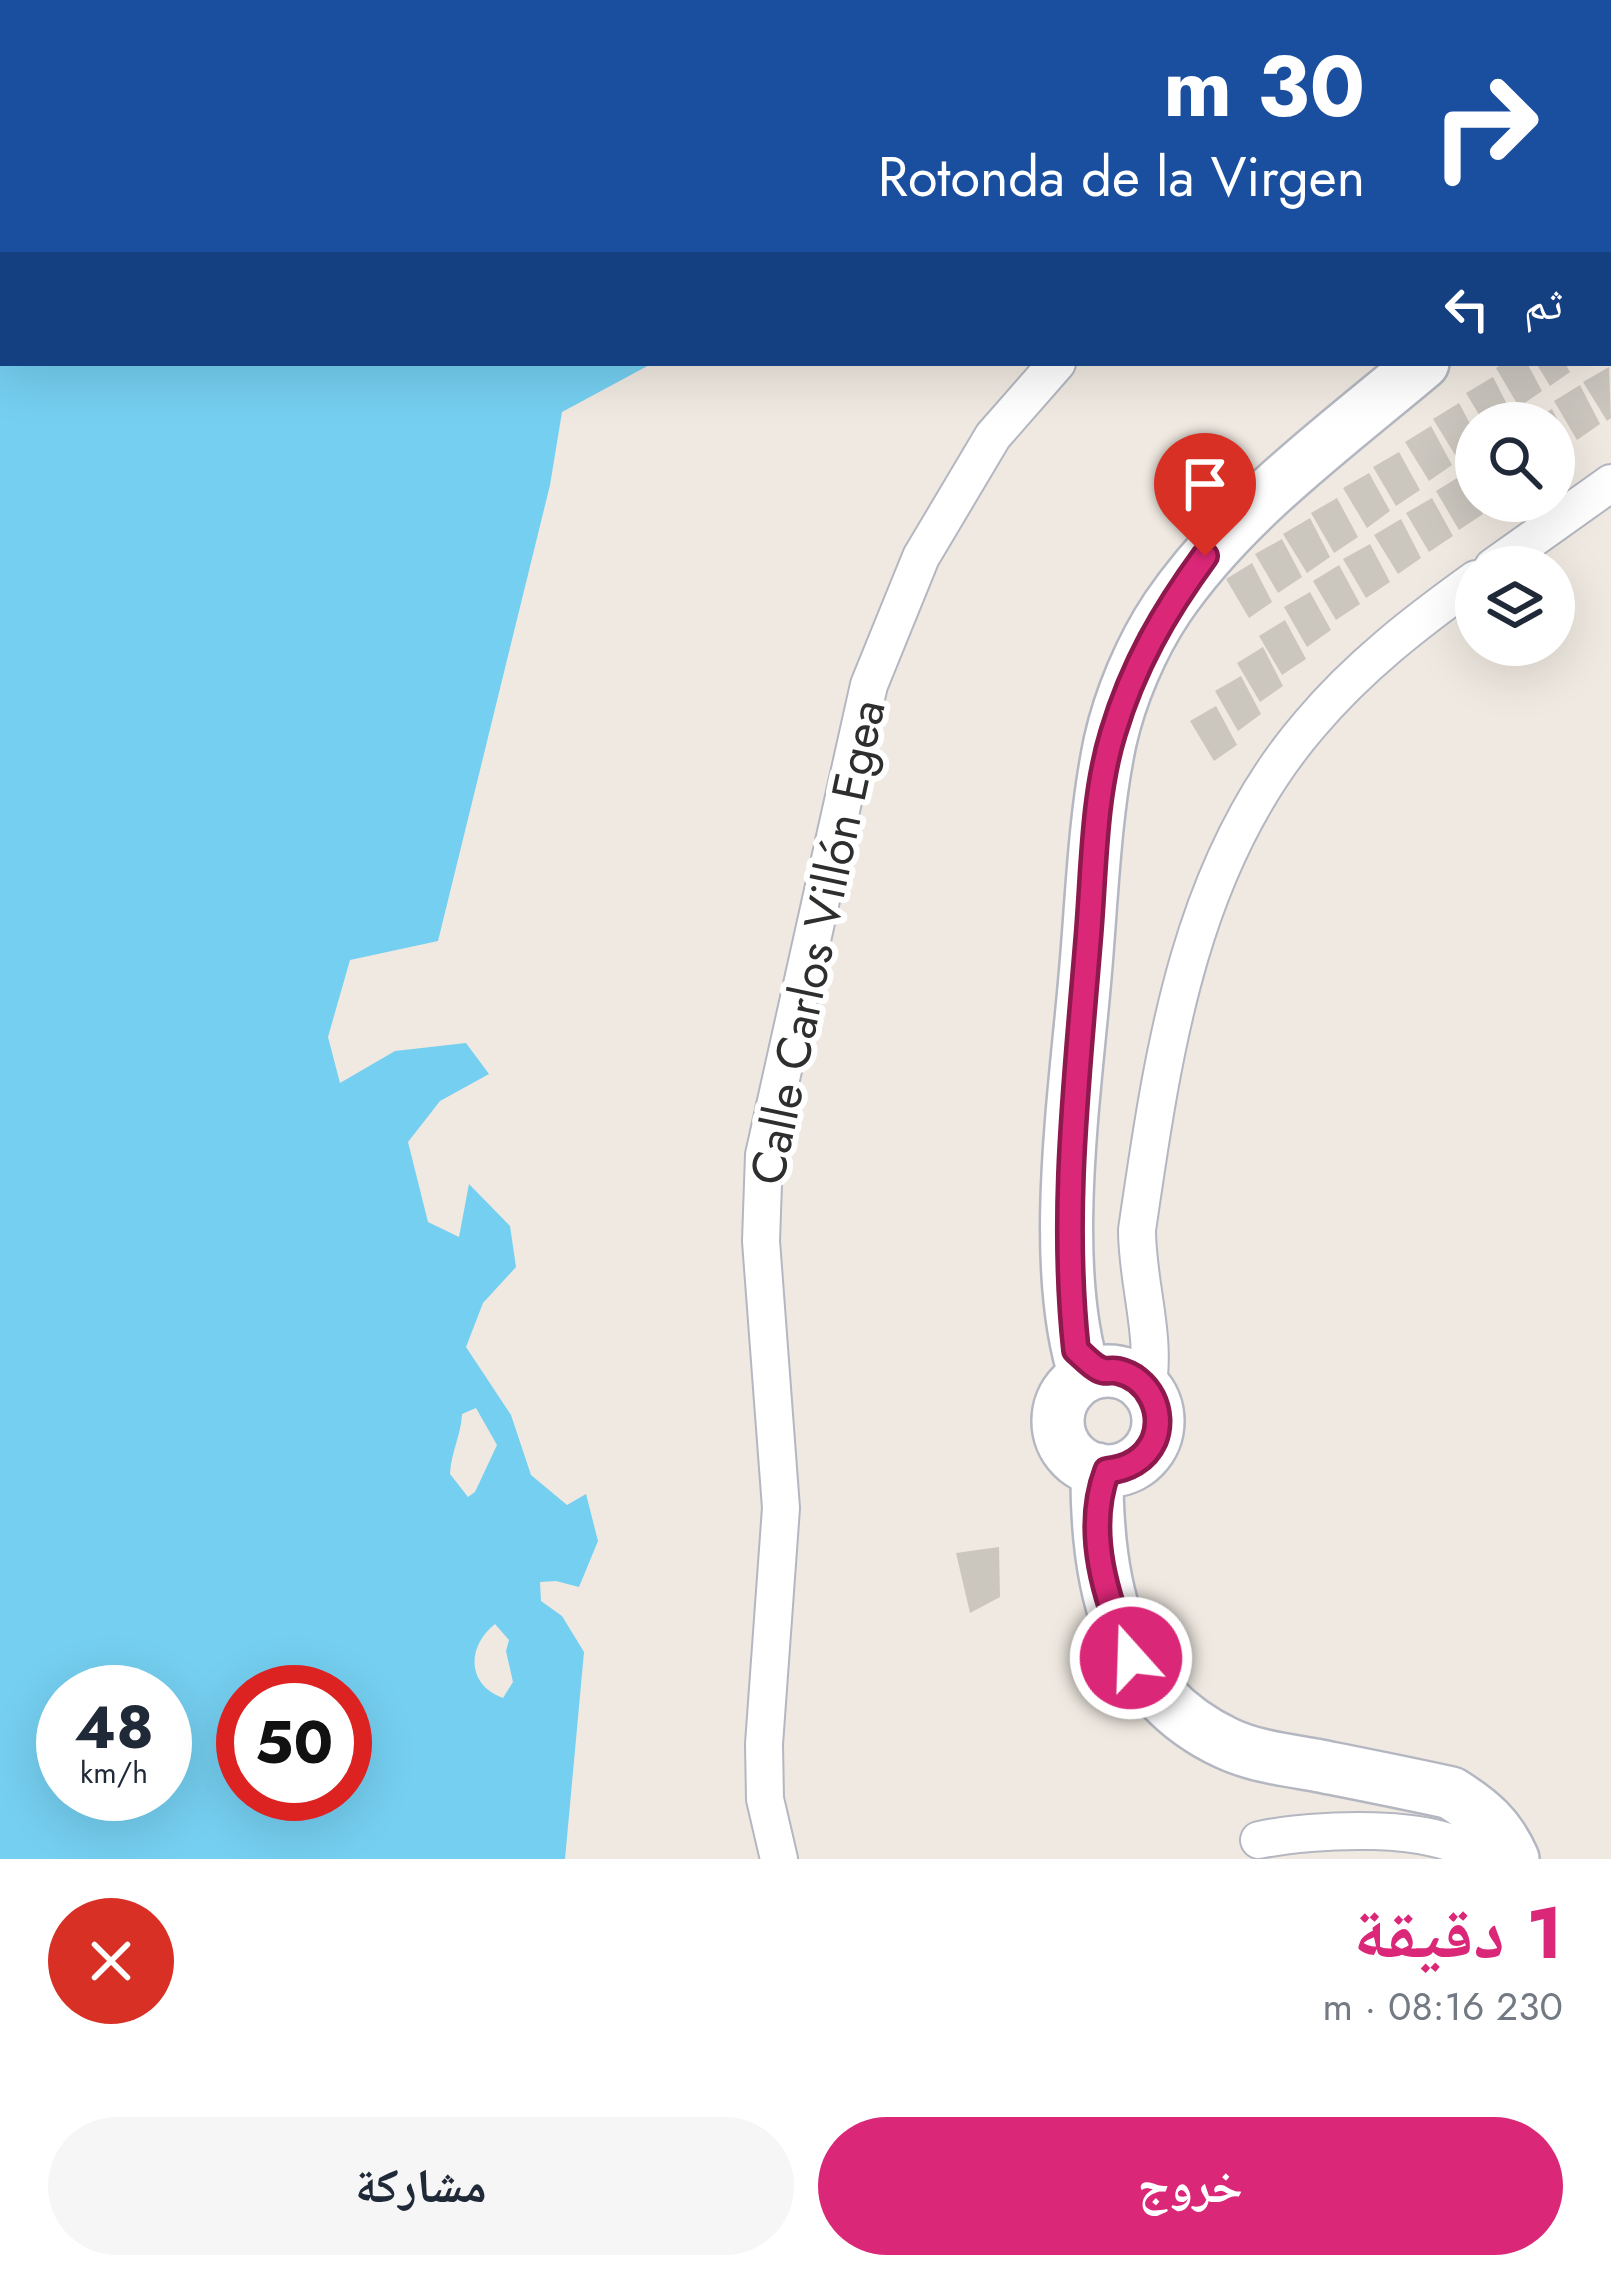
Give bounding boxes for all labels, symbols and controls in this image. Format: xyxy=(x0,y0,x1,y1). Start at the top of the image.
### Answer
text: 30 m xyxy=(1163,26,1365,148)
icon: right xyxy=(1407,48,1563,204)
text: Rotonda de la Virgen xyxy=(878,138,1365,216)
text: ثم xyxy=(1524,271,1563,336)
icon: left xyxy=(1434,276,1500,342)
map controls xyxy=(1455,402,1575,666)
button: search xyxy=(1455,402,1575,522)
pin xyxy=(1154,433,1256,556)
icon: arrive xyxy=(1172,451,1238,517)
button: layers xyxy=(1455,546,1575,666)
street label: Calle Carlos Villón Egea xyxy=(732,693,903,1191)
position arrow xyxy=(1068,1595,1194,1721)
speed limit sign: 50 xyxy=(216,1665,372,1821)
text: 48 xyxy=(74,1684,154,1771)
text: km/h xyxy=(80,1751,148,1794)
text: 1 دقيقة xyxy=(1354,1881,1563,1985)
button: close xyxy=(48,1898,174,2024)
text: 230 m · 08:16 xyxy=(1322,1978,1563,2035)
button: مشاركة xyxy=(48,2117,794,2255)
button: خروج xyxy=(818,2117,1563,2255)

